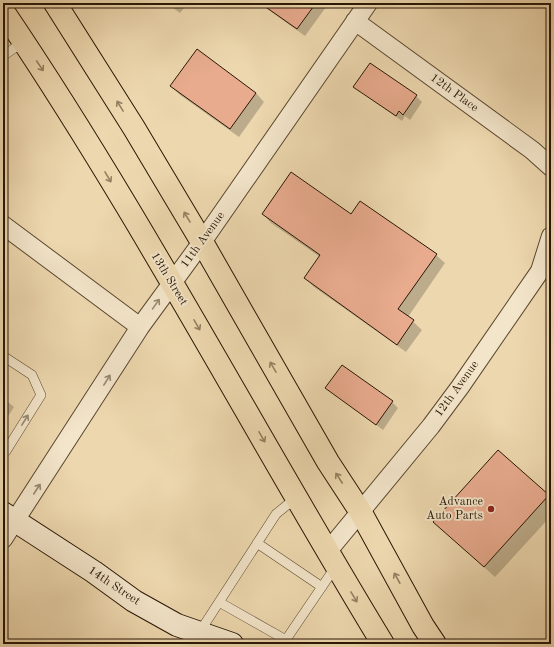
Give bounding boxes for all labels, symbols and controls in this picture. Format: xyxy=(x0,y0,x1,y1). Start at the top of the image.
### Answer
one-way arrow xyxy=(37,60,45,72)
street label: 12th Place xyxy=(428,72,481,115)
one-way arrow xyxy=(116,101,124,112)
one-way arrow xyxy=(105,171,113,183)
street label: 11th Avenue xyxy=(179,209,228,270)
one-way arrow xyxy=(183,211,191,223)
street label: 13th Street xyxy=(148,250,190,308)
one-way arrow xyxy=(152,299,160,310)
one-way arrow xyxy=(193,319,201,331)
street label: 12th Avenue xyxy=(433,358,482,419)
one-way arrow xyxy=(268,361,276,373)
one-way arrow xyxy=(103,374,111,385)
one-way arrow xyxy=(21,414,29,426)
one-way arrow xyxy=(258,431,266,442)
one-way arrow xyxy=(335,473,343,484)
one-way arrow xyxy=(33,483,41,495)
place label: Advance Auto Parts xyxy=(426,496,483,522)
marker: Advance Auto Parts xyxy=(486,504,496,514)
street label: 14th Street xyxy=(86,564,142,608)
one-way arrow xyxy=(393,572,401,584)
one-way arrow xyxy=(351,591,359,603)

